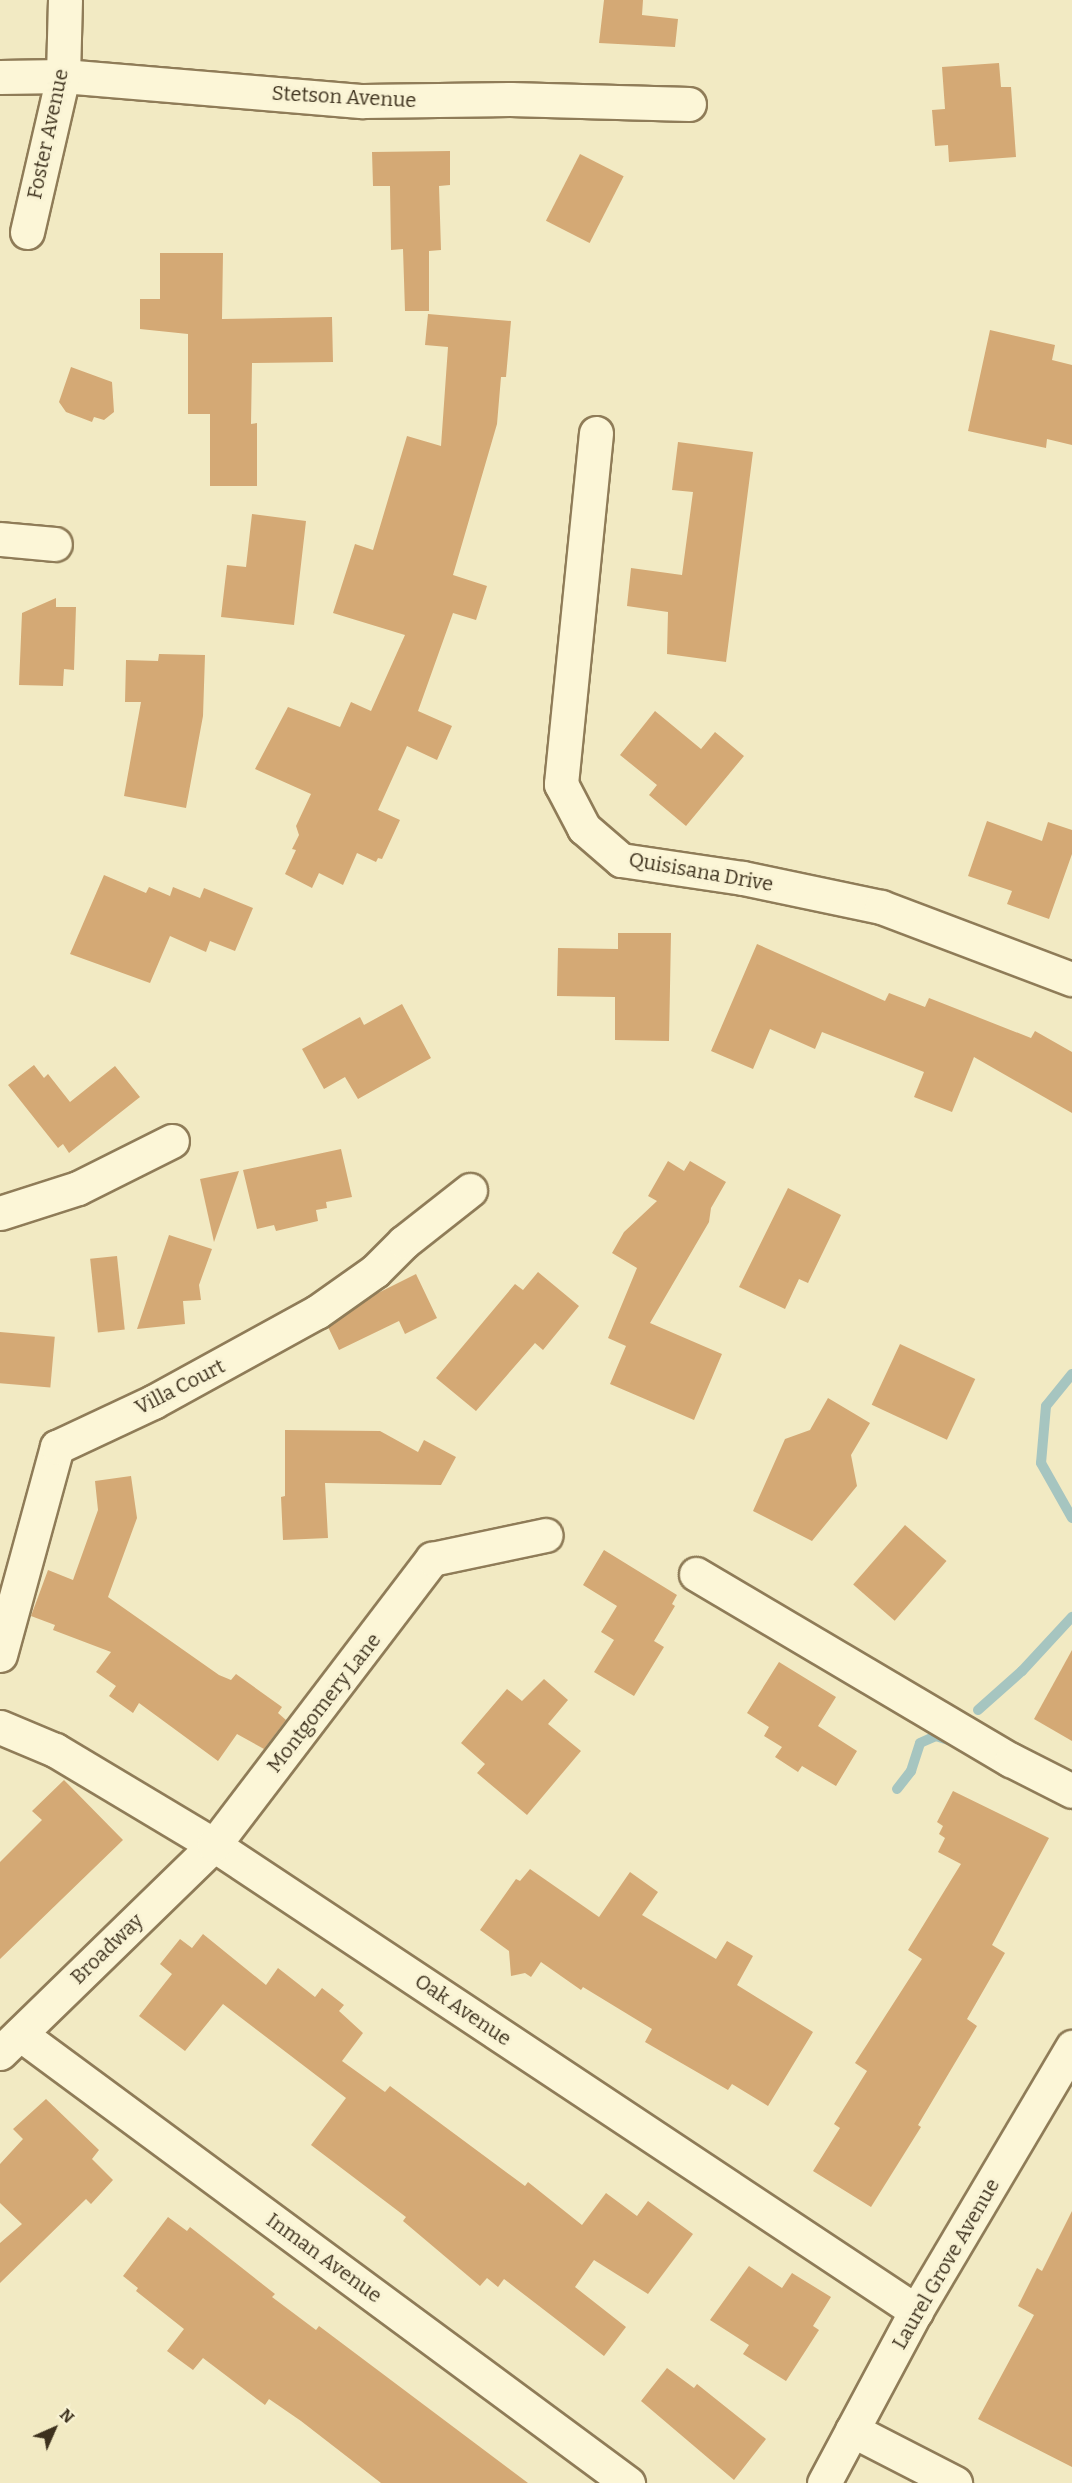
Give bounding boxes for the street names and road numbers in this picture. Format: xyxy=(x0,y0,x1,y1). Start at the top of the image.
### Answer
street label: Foster Avenue xyxy=(22,67,74,201)
street label: Stetson Avenue xyxy=(271,81,417,113)
street label: Quisisana Drive xyxy=(627,847,775,897)
street label: Villa Court xyxy=(131,1354,229,1420)
street label: Montgomery Lane xyxy=(262,1629,386,1777)
street label: Broadway xyxy=(66,1909,148,1989)
street label: Oak Avenue xyxy=(410,1969,516,2051)
street label: Laurel Grove Avenue xyxy=(887,2174,1005,2354)
street label: Inman Avenue xyxy=(262,2208,386,2308)

